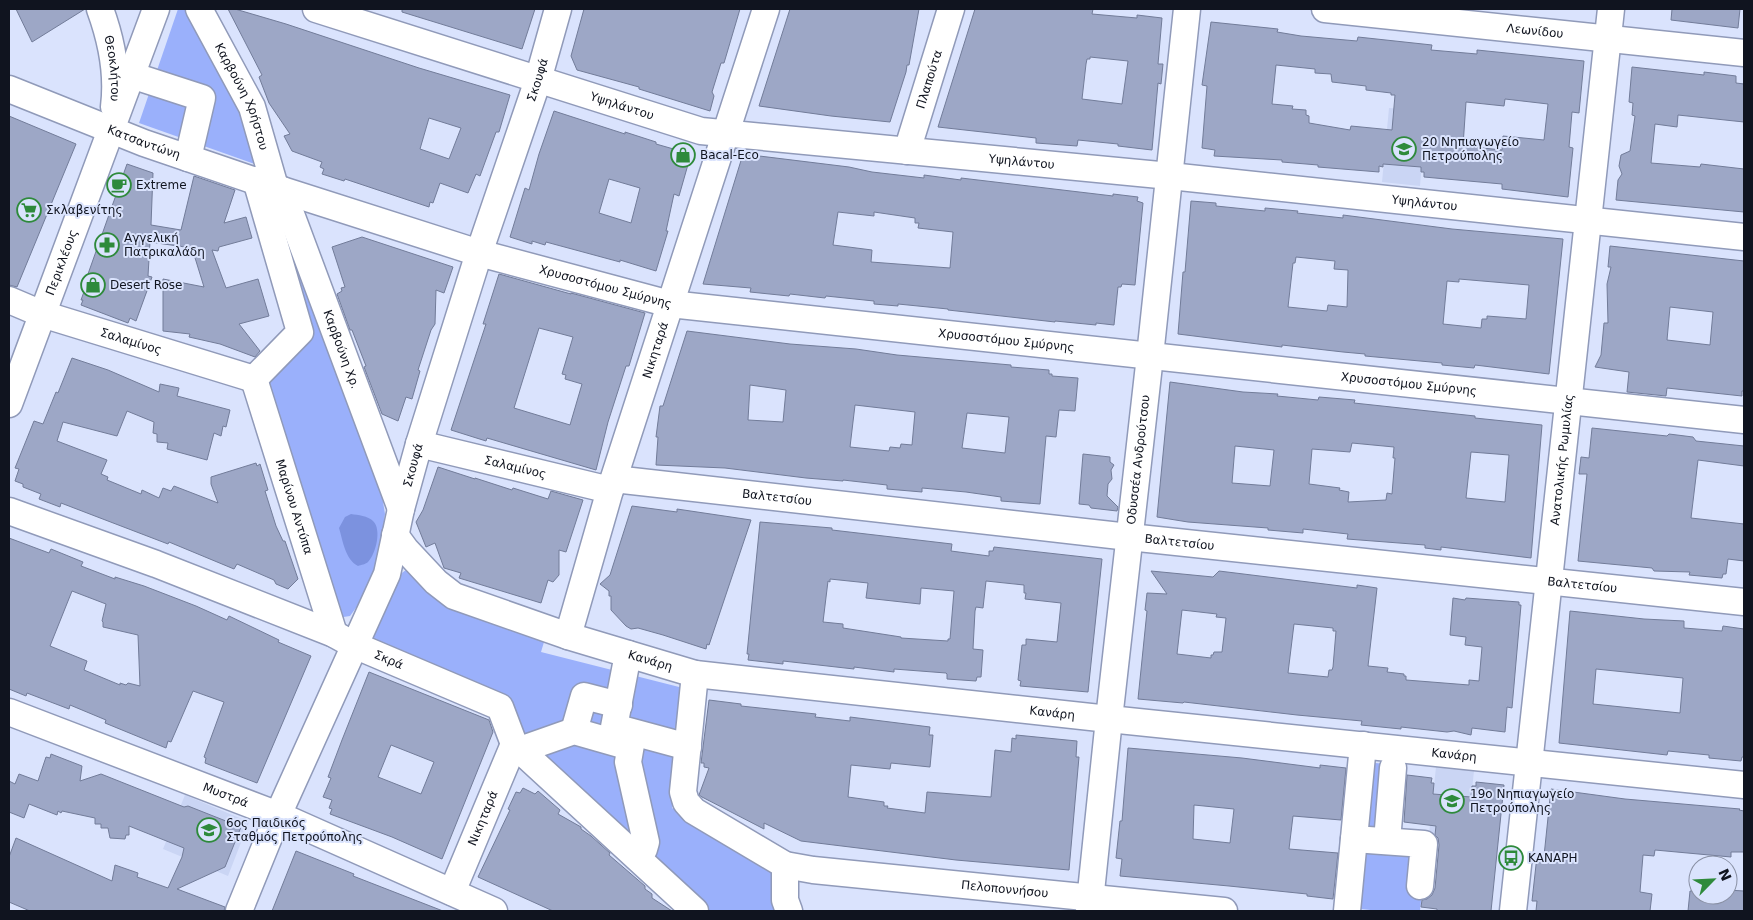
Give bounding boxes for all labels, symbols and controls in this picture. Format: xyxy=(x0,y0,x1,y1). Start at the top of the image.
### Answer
street label: Λεωνίδου xyxy=(1506,21,1564,41)
street label: Θεοκλήτου xyxy=(101,34,122,102)
street label: Καρβούνη Χρήστου xyxy=(212,41,271,152)
street label: Πλαπούτα xyxy=(914,48,945,110)
street label: Σκουφά xyxy=(524,57,551,104)
street label: Υψηλάντου xyxy=(587,89,656,123)
street label: Κατσαντώνη xyxy=(105,122,182,162)
place label: 20 Νηπιαγωγείο Πετρούπολης xyxy=(1422,135,1519,163)
school or university icon: 20 Νηπιαγωγείο Πετρούπολης xyxy=(1391,136,1417,162)
shop icon: Bacal-Eco xyxy=(670,142,696,168)
place label: Bacal-Eco xyxy=(700,148,759,162)
street label: Υψηλάντου xyxy=(987,152,1055,172)
cafe icon: Extreme xyxy=(106,172,132,198)
place label: Extreme xyxy=(136,178,187,192)
street label: Υψηλάντου xyxy=(1390,192,1458,214)
supermarket icon: Σκλαβενίτης xyxy=(16,197,42,223)
place label: Σκλαβενίτης xyxy=(46,203,122,217)
street label: Περικλέους xyxy=(43,228,80,297)
place label: Αγγελική Πατρικαλάδη xyxy=(124,231,205,259)
pharmacy icon: Αγγελική Πατρικαλάδη xyxy=(94,232,120,258)
street label: Χρυσοστόμου Σμύρνης xyxy=(538,262,673,311)
shop icon: Desert Rose xyxy=(80,272,106,298)
place label: Desert Rose xyxy=(110,278,183,292)
street label: Καρβούνη Χρ. xyxy=(320,308,363,391)
street label: Νικηταρά xyxy=(640,320,671,380)
street label: Σαλαμίνος xyxy=(99,325,163,357)
street label: Χρυσοστόμου Σμύρνης xyxy=(938,326,1075,355)
street label: Χρυσοστόμου Σμύρνης xyxy=(1340,370,1478,398)
street label: Ανατολικής Ρωμυλίας xyxy=(1548,393,1576,526)
street label: Οδυσσέα Ανδρούτσου xyxy=(1124,394,1153,525)
street label: Σκουφά xyxy=(400,442,426,489)
street label: Σαλαμίνος xyxy=(483,453,548,481)
street label: Μαρίνου Αντύπα xyxy=(273,458,316,556)
street label: Βαλτετσίου xyxy=(741,486,813,508)
street label: Βαλτετσίου xyxy=(1144,532,1215,553)
street label: Βαλτετσίου xyxy=(1547,574,1618,596)
street label: Σκρά xyxy=(372,647,405,672)
street label: Κανάρη xyxy=(626,647,674,674)
street label: Κανάρη xyxy=(1029,703,1076,722)
street label: Κανάρη xyxy=(1431,746,1477,764)
street label: Μυστρά xyxy=(201,780,251,810)
place label: 19ο Νηπιαγωγείο Πετρούπολης xyxy=(1470,787,1574,815)
street label: Νικηταρά xyxy=(465,788,501,848)
school or university icon: 19ο Νηπιαγωγείο Πετρούπολης xyxy=(1439,788,1465,814)
place label: 6ος Παιδικός Σταθμός Πετρούπολης xyxy=(226,816,363,844)
school or university icon: 6ος Παιδικός Σταθμός Πετρούπολης xyxy=(196,817,222,843)
bus stop icon: ΚΑΝΑΡΗ xyxy=(1498,845,1524,871)
place label: ΚΑΝΑΡΗ xyxy=(1528,851,1578,865)
north arrow xyxy=(1688,855,1738,905)
text: N xyxy=(1715,866,1735,883)
street label: Πελοποννήσου xyxy=(960,878,1049,900)

